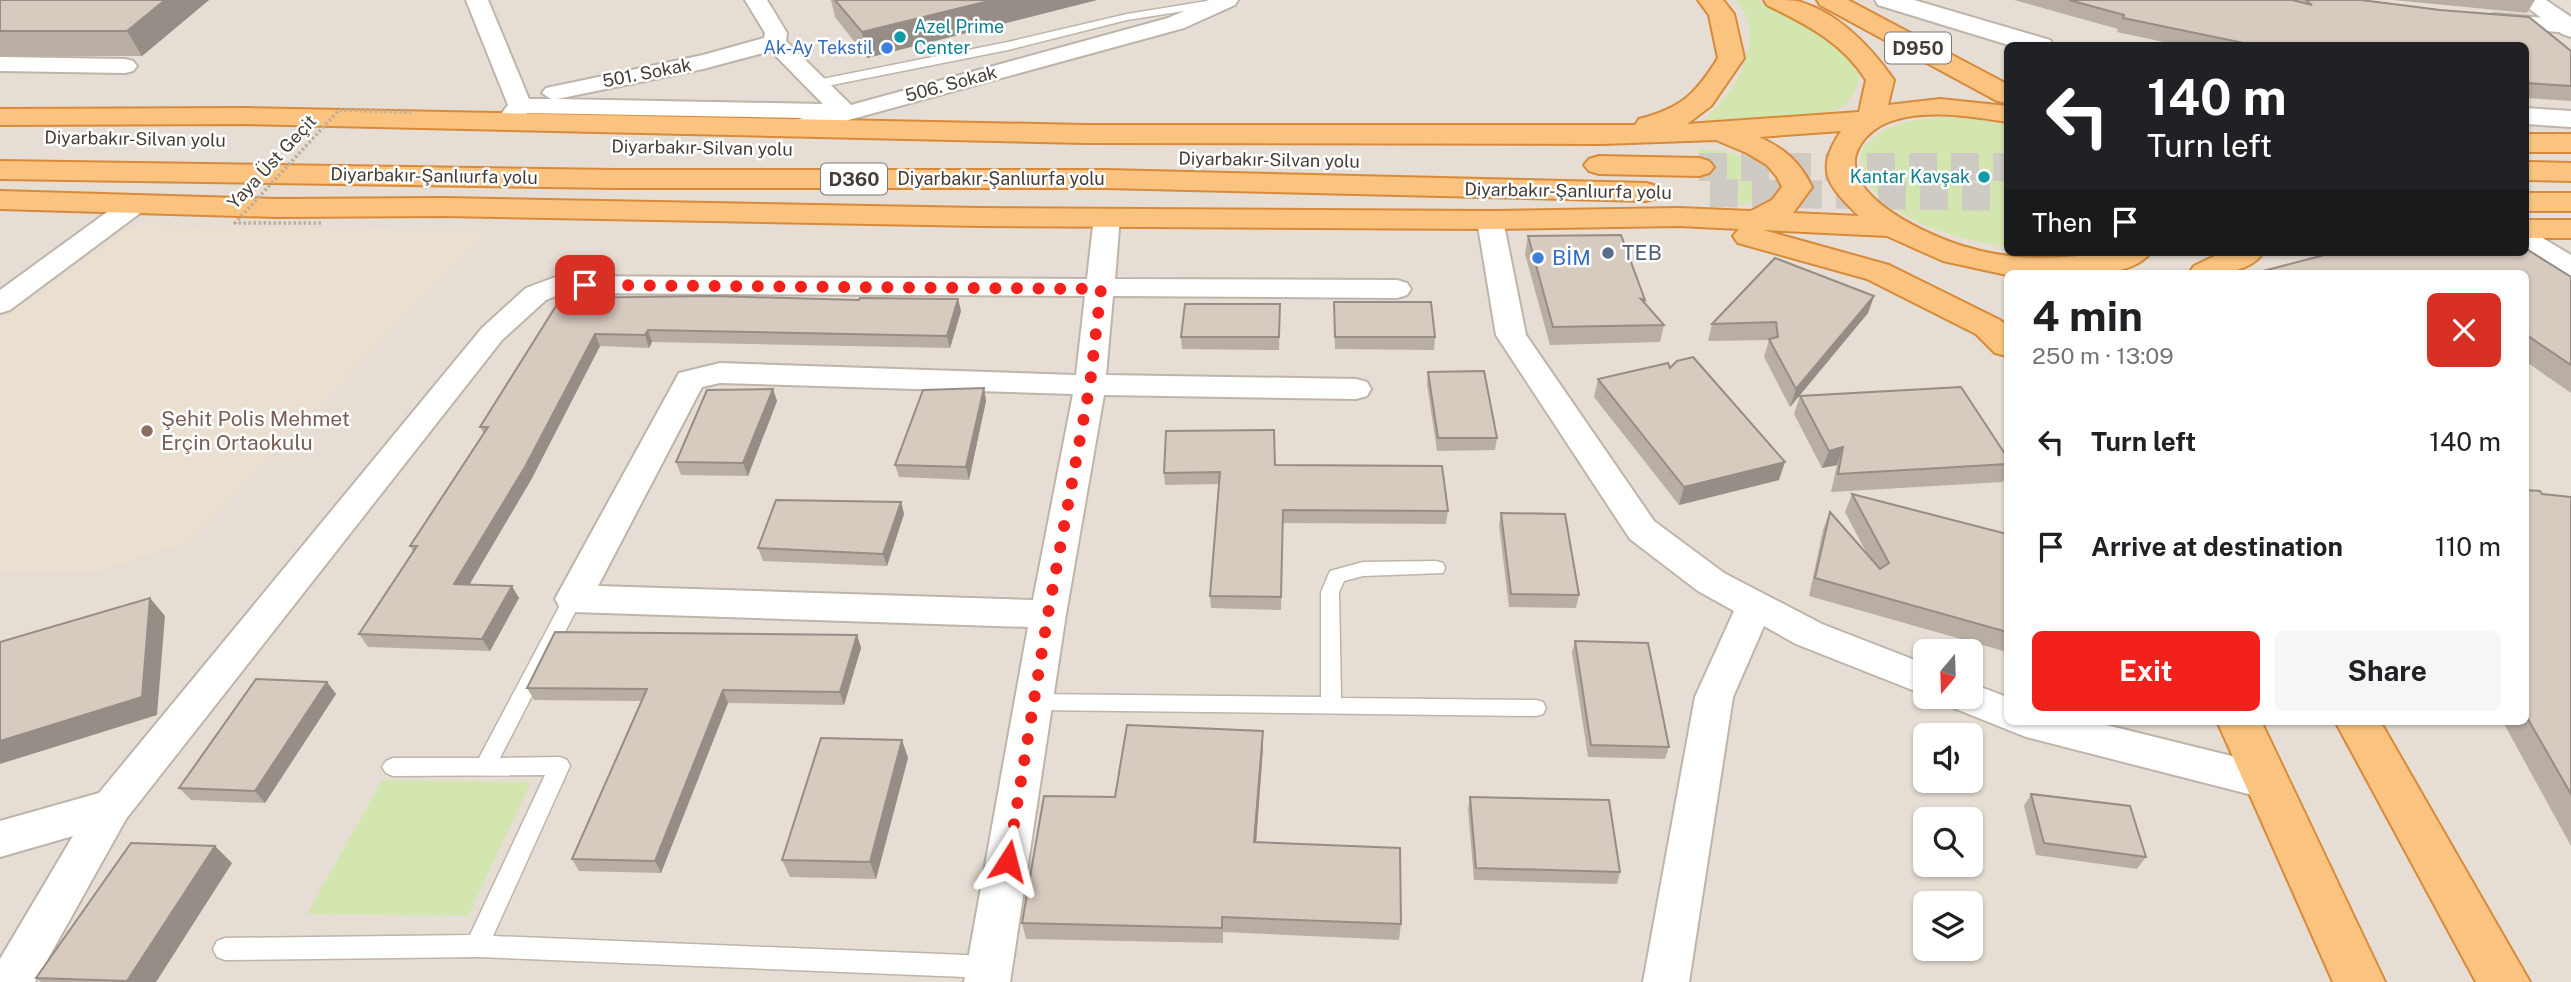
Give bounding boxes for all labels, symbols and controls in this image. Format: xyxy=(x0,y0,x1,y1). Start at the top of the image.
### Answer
place label: Azel Prime Center xyxy=(914,16,1004,58)
marker: Azel Prime Center xyxy=(892,29,908,45)
road number: D950 xyxy=(1885,32,1951,64)
place label: Ak-Ay Tekstil xyxy=(763,37,873,58)
marker: Ak-Ay Tekstil xyxy=(879,40,895,56)
street label: 501. Sokak xyxy=(601,54,693,91)
street label: 506. Sokak xyxy=(903,61,999,106)
text: 140 m xyxy=(2147,68,2287,126)
icon: left xyxy=(2032,70,2123,161)
street label: Yaya Üst Geçit xyxy=(222,110,320,213)
street label: Diyarbakır-Silvan yolu xyxy=(44,126,226,151)
text: Turn left xyxy=(2147,127,2272,164)
street label: Diyarbakır-Silvan yolu xyxy=(611,135,793,160)
street label: Diyarbakır-Silvan yolu xyxy=(1178,147,1360,172)
street label: Diyarbakır-Şanlıurfa yolu xyxy=(330,163,538,188)
road number: D360 xyxy=(821,164,887,195)
place label: Kantar Kavşak xyxy=(1850,166,1970,187)
street label: Diyarbakır-Şanlıurfa yolu xyxy=(897,168,1105,189)
marker: Kantar Kavşak xyxy=(1976,169,1992,185)
street label: Diyarbakır-Şanlıurfa yolu xyxy=(1464,178,1672,203)
icon: arrive xyxy=(2106,203,2144,241)
text: Then xyxy=(2032,207,2092,238)
place label: TEB xyxy=(1622,240,1662,265)
place label: BİM xyxy=(1552,245,1591,270)
marker: TEB xyxy=(1600,245,1616,261)
marker: BİM xyxy=(1530,250,1546,266)
pin xyxy=(555,255,615,315)
icon: arrive xyxy=(566,266,604,304)
text: 4 min xyxy=(2032,291,2143,340)
button: close xyxy=(2427,293,2501,367)
text: 250 m · 13:09 xyxy=(2032,342,2174,369)
place label: Şehit Polis Mehmet Erçin Ortaokulu xyxy=(161,406,350,455)
marker: Şehit Polis Mehmet Erçin Ortaokulu xyxy=(139,423,155,439)
icon: left xyxy=(2032,423,2070,461)
text: Turn left xyxy=(2091,426,2196,457)
text: 140 m xyxy=(2429,426,2501,457)
icon: arrive xyxy=(2032,528,2070,566)
text: Arrive at destination xyxy=(2091,531,2343,562)
text: 110 m xyxy=(2435,531,2501,562)
button: Exit xyxy=(2032,631,2260,711)
button: Share xyxy=(2274,631,2501,711)
north arrow xyxy=(1913,639,1983,709)
map controls xyxy=(1913,639,1983,961)
button: sound xyxy=(1913,723,1983,793)
button: search xyxy=(1913,807,1983,877)
position arrow xyxy=(971,824,1045,898)
button: layers xyxy=(1913,891,1983,961)

